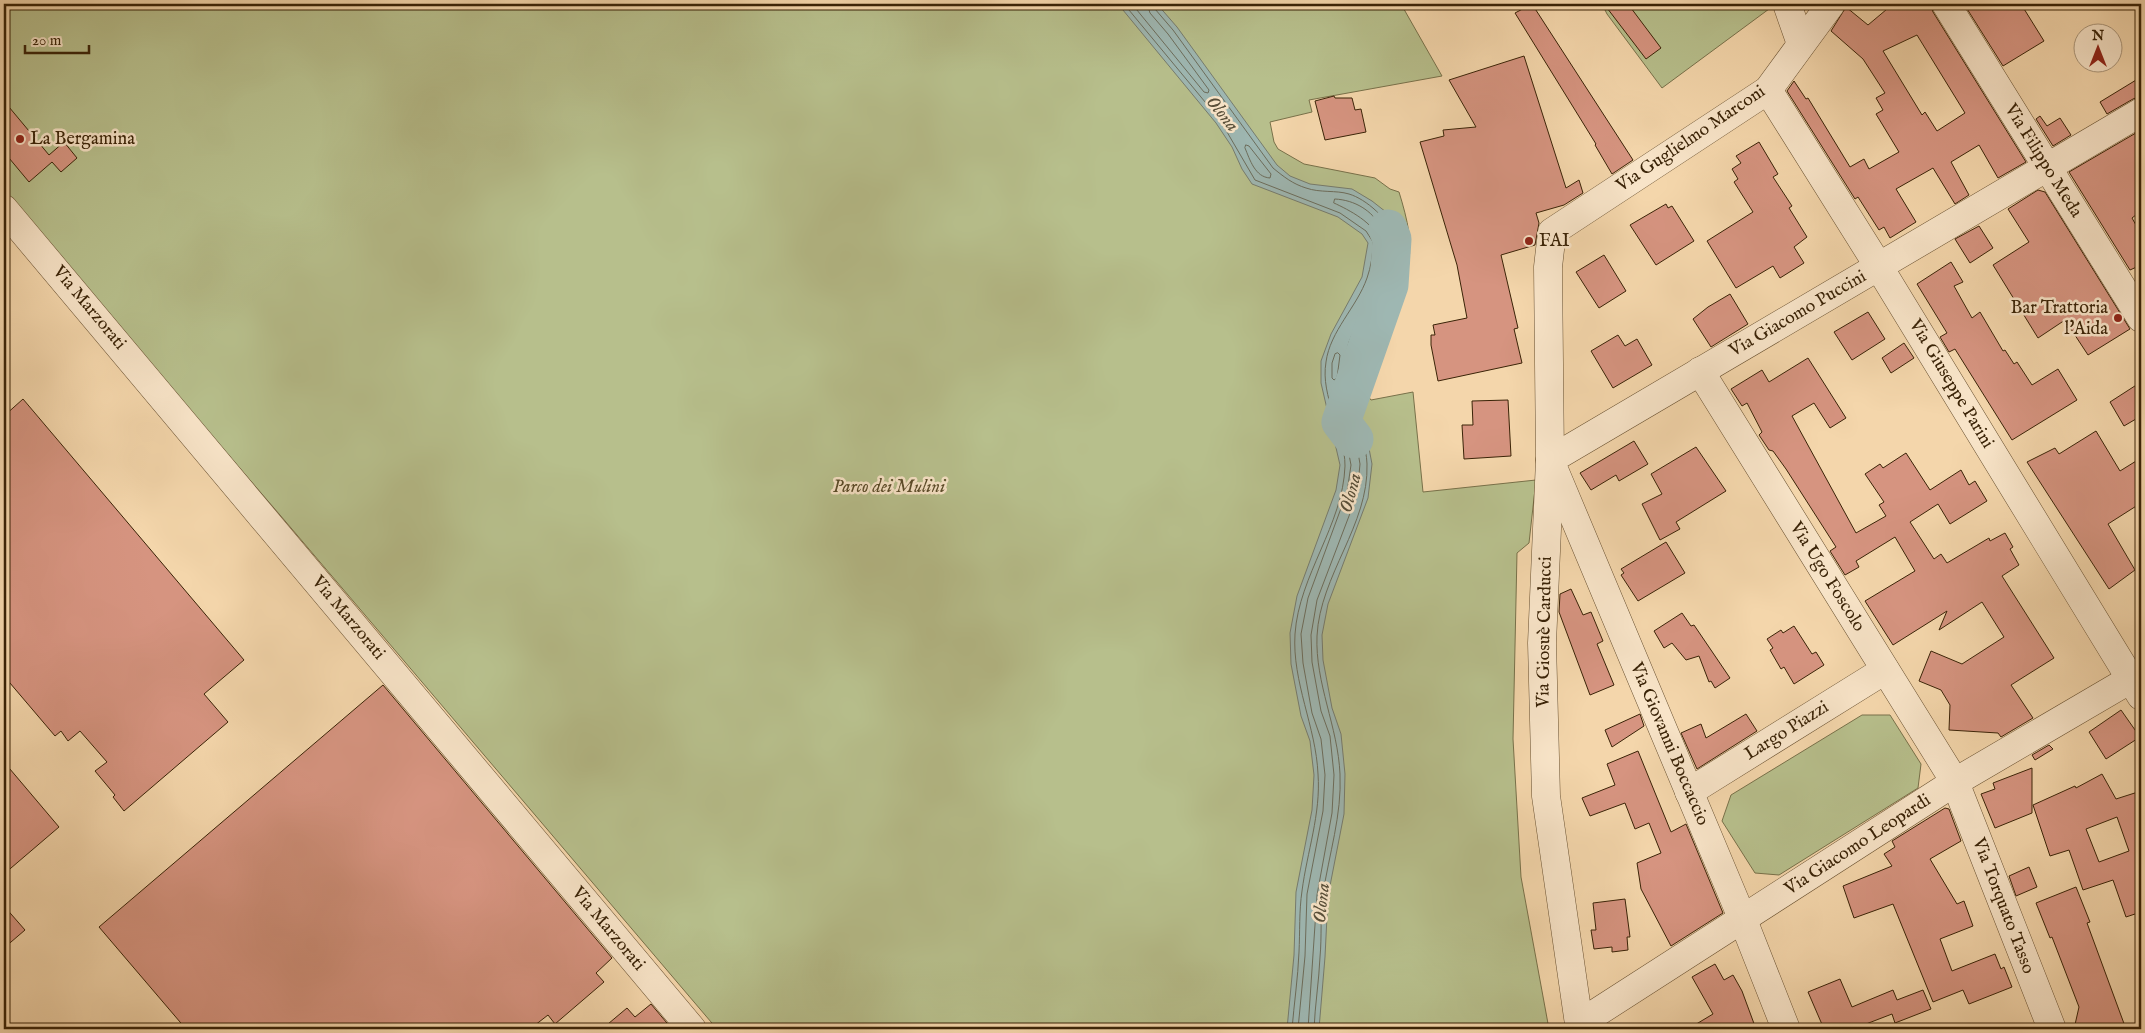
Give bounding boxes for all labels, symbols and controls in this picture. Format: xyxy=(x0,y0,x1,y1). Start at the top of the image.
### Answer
scale bar xyxy=(25,22,89,54)
north arrow xyxy=(2072,22,2122,72)
text: N xyxy=(2091,27,2104,45)
text: 20 m xyxy=(32,31,62,50)
street label: Via Guglielmo Marconi xyxy=(1611,80,1770,198)
water label: Olona xyxy=(1200,91,1244,137)
street label: Via Filippo Meda xyxy=(1998,99,2087,222)
place label: La Bergamina xyxy=(30,128,135,151)
marker: La Bergamina xyxy=(14,133,26,145)
place label: FAI xyxy=(1539,230,1570,253)
marker: FAI xyxy=(1523,235,1535,247)
street label: Via Marzorati xyxy=(46,260,131,355)
street label: Via Giacomo Puccini xyxy=(1724,265,1871,363)
place label: Bar Trattoria l'Aida xyxy=(2010,297,2108,341)
marker: Bar Trattoria l'Aida xyxy=(2112,312,2124,324)
street label: Via Giuseppe Parini xyxy=(1903,314,1999,453)
water label: Olona xyxy=(1334,471,1368,515)
park label: Parco dei Mulini xyxy=(833,476,947,499)
street label: Via Ugo Foscolo xyxy=(1783,517,1870,637)
street label: Via Giosuè Carducci xyxy=(1532,556,1558,709)
street label: Via Marzorati xyxy=(305,570,390,665)
street label: Via Giovanni Boccaccio xyxy=(1624,658,1714,829)
street label: Largo Piazzi xyxy=(1741,696,1834,766)
street label: Via Giacomo Leopardi xyxy=(1780,789,1936,901)
street label: Via Torquato Tasso xyxy=(1966,834,2040,977)
street label: Via Marzorati xyxy=(565,881,650,976)
water label: Olona xyxy=(1308,882,1336,924)

